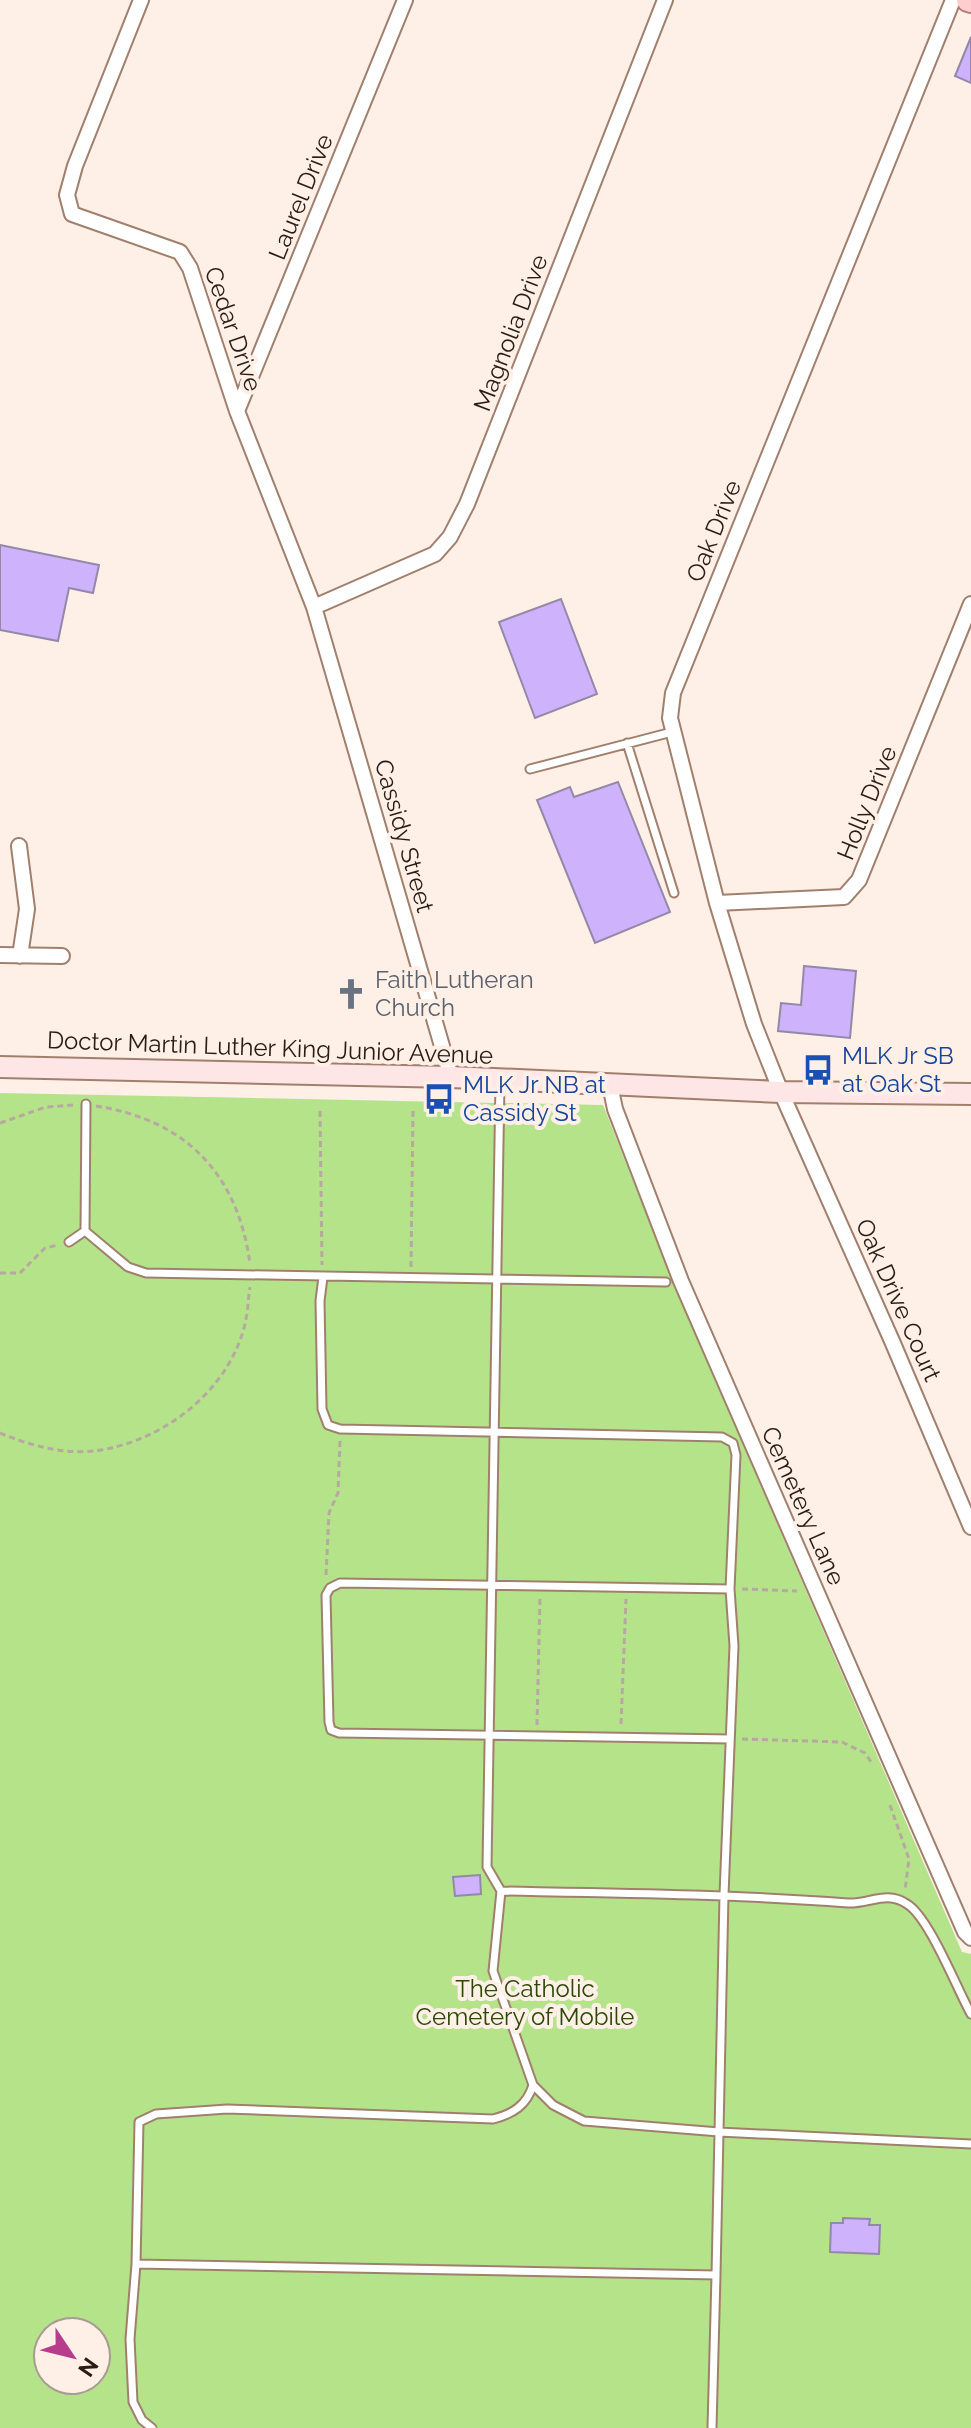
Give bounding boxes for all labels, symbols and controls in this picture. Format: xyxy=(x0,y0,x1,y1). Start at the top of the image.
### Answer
street label: Laurel Drive xyxy=(262,130,339,264)
street label: Magnolia Drive xyxy=(467,250,554,415)
street label: Cedar Drive xyxy=(199,263,268,395)
street label: Oak Drive xyxy=(680,476,747,586)
street label: Holly Drive xyxy=(831,742,902,864)
street label: Cassidy Street xyxy=(369,756,440,916)
place label: Faith Lutheran Church xyxy=(375,965,534,1022)
church icon: Faith Lutheran Church xyxy=(334,977,368,1011)
street label: Doctor Martin Luther King Junior Avenue xyxy=(46,1025,494,1070)
place label: MLK Jr SB at Oak St xyxy=(842,1041,954,1098)
bus stop icon: MLK Jr SB at Oak St xyxy=(801,1053,835,1087)
place label: MLK Jr NB at Cassidy St xyxy=(463,1070,606,1127)
bus stop icon: MLK Jr NB at Cassidy St xyxy=(422,1082,456,1116)
street label: Oak Drive Court xyxy=(850,1214,947,1386)
street label: Cemetery Lane xyxy=(756,1422,851,1590)
park label: The Catholic Cemetery of Mobile xyxy=(416,1974,634,2031)
north arrow xyxy=(32,2316,112,2396)
text: N xyxy=(73,2353,104,2382)

